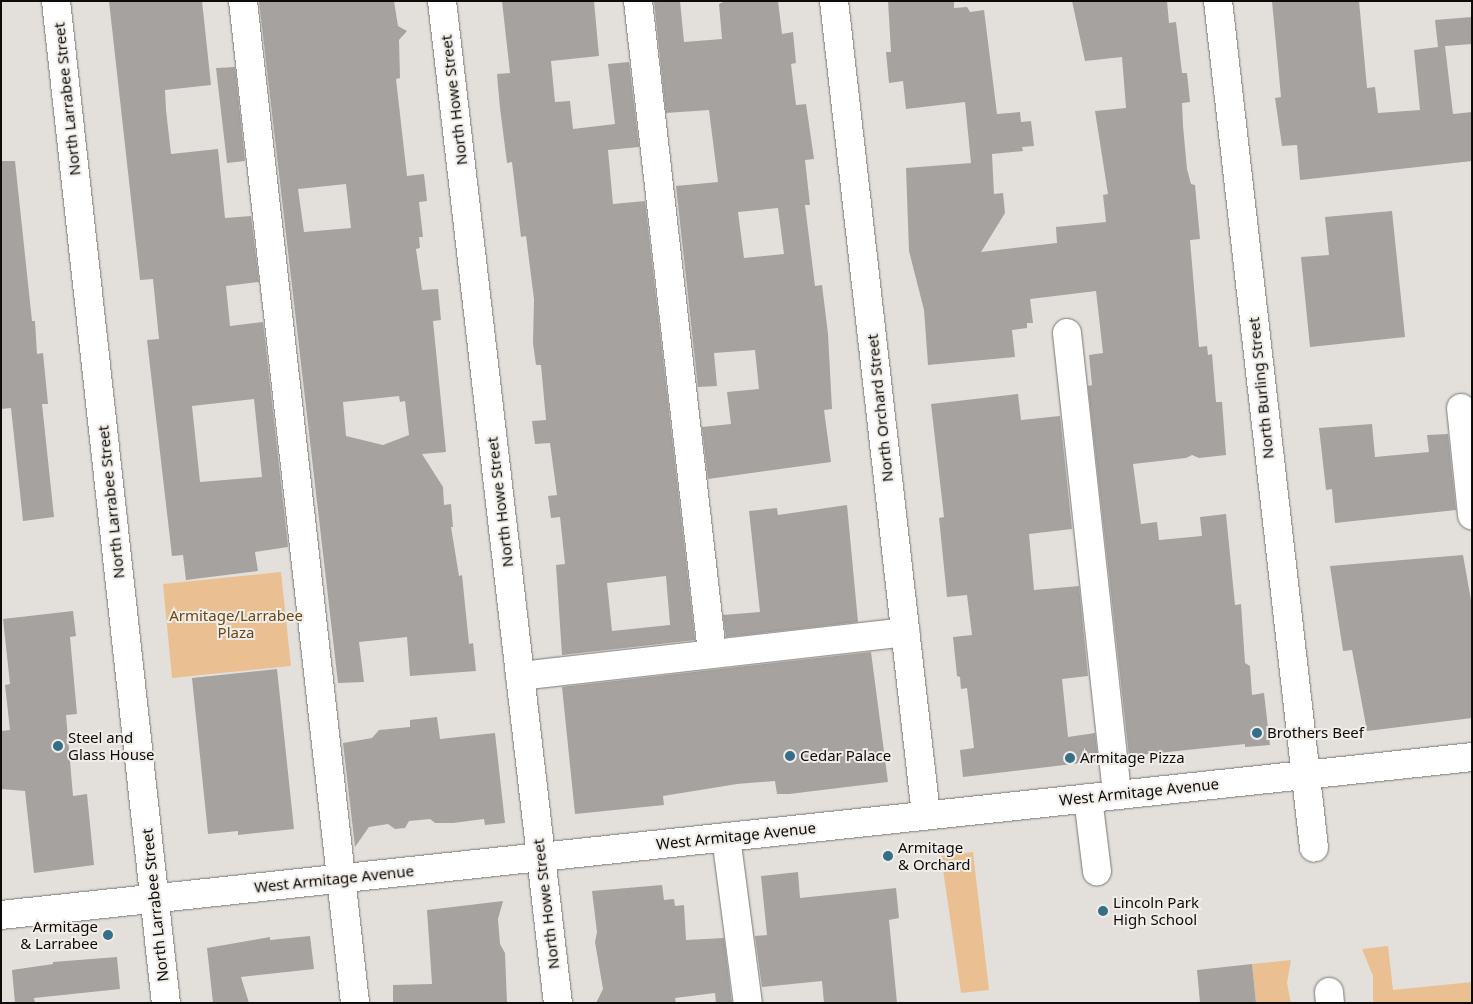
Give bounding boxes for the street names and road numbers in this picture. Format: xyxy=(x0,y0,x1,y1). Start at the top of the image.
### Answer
street label: North Larrabee Street xyxy=(50,22,84,176)
street label: North Howe Street xyxy=(437,34,471,166)
street label: North Burling Street xyxy=(1245,316,1277,460)
street label: North Orchard Street xyxy=(863,333,897,483)
street label: North Larrabee Street xyxy=(94,425,128,579)
street label: North Howe Street xyxy=(483,436,517,568)
street label: West Armitage Avenue xyxy=(1058,775,1220,809)
street label: West Armitage Avenue xyxy=(655,819,817,853)
street label: North Larrabee Street xyxy=(138,828,172,982)
street label: North Howe Street xyxy=(529,838,563,970)
street label: West Armitage Avenue xyxy=(253,862,415,896)

